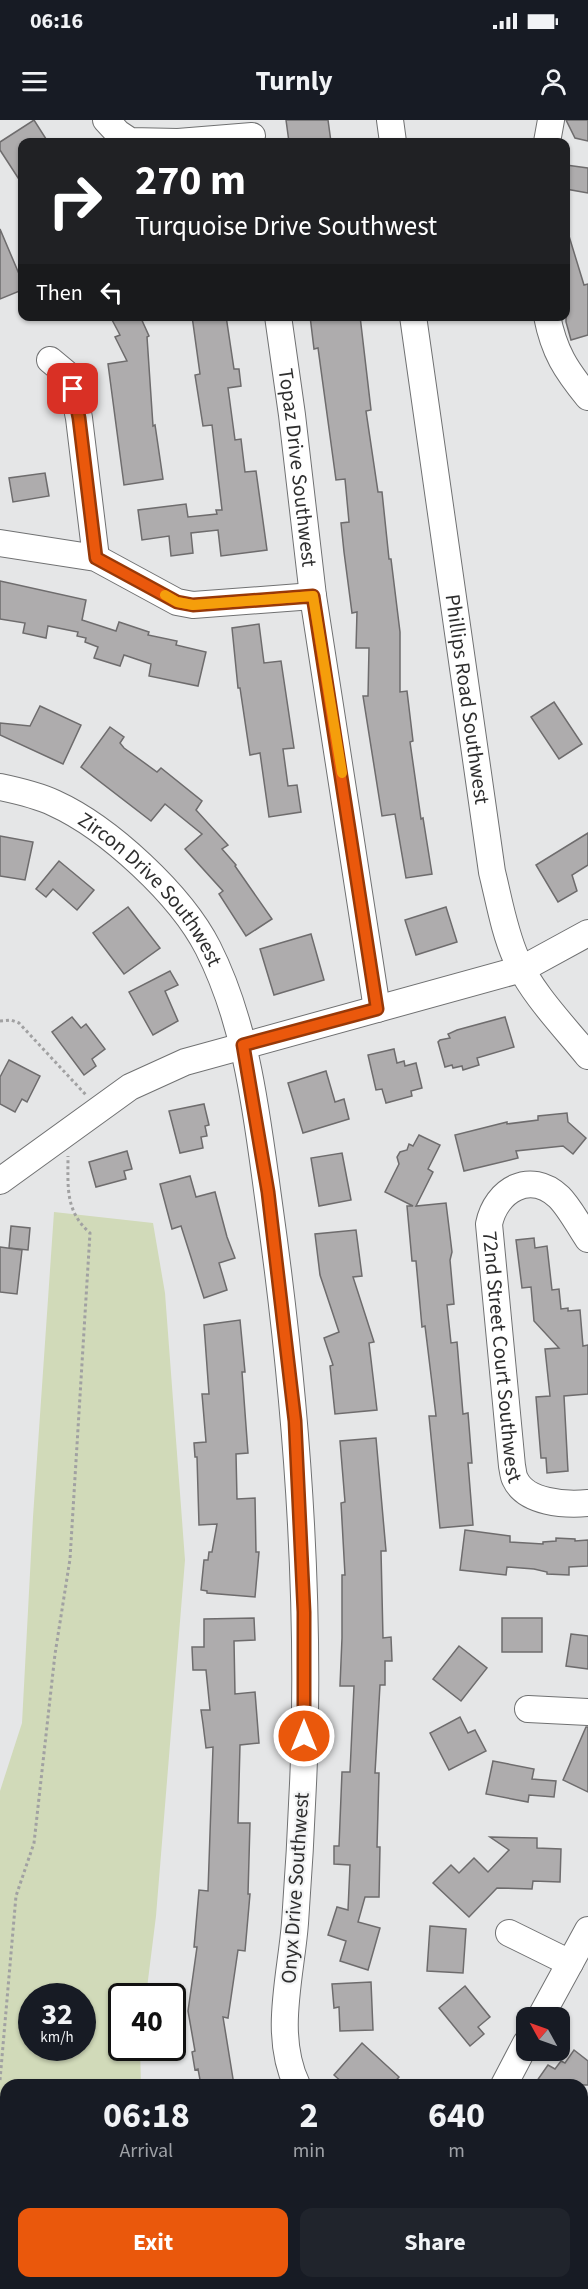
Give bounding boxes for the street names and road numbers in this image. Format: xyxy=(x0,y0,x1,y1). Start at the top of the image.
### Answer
street label: Topaz Drive Southwest xyxy=(271,367,325,569)
street label: Phillips Road Southwest xyxy=(438,592,497,806)
street label: Zircon Drive Southwest xyxy=(72,805,230,971)
street label: 72nd Street Court Southwest xyxy=(475,1230,530,1487)
street label: Onyx Drive Southwest xyxy=(273,1791,317,1985)

